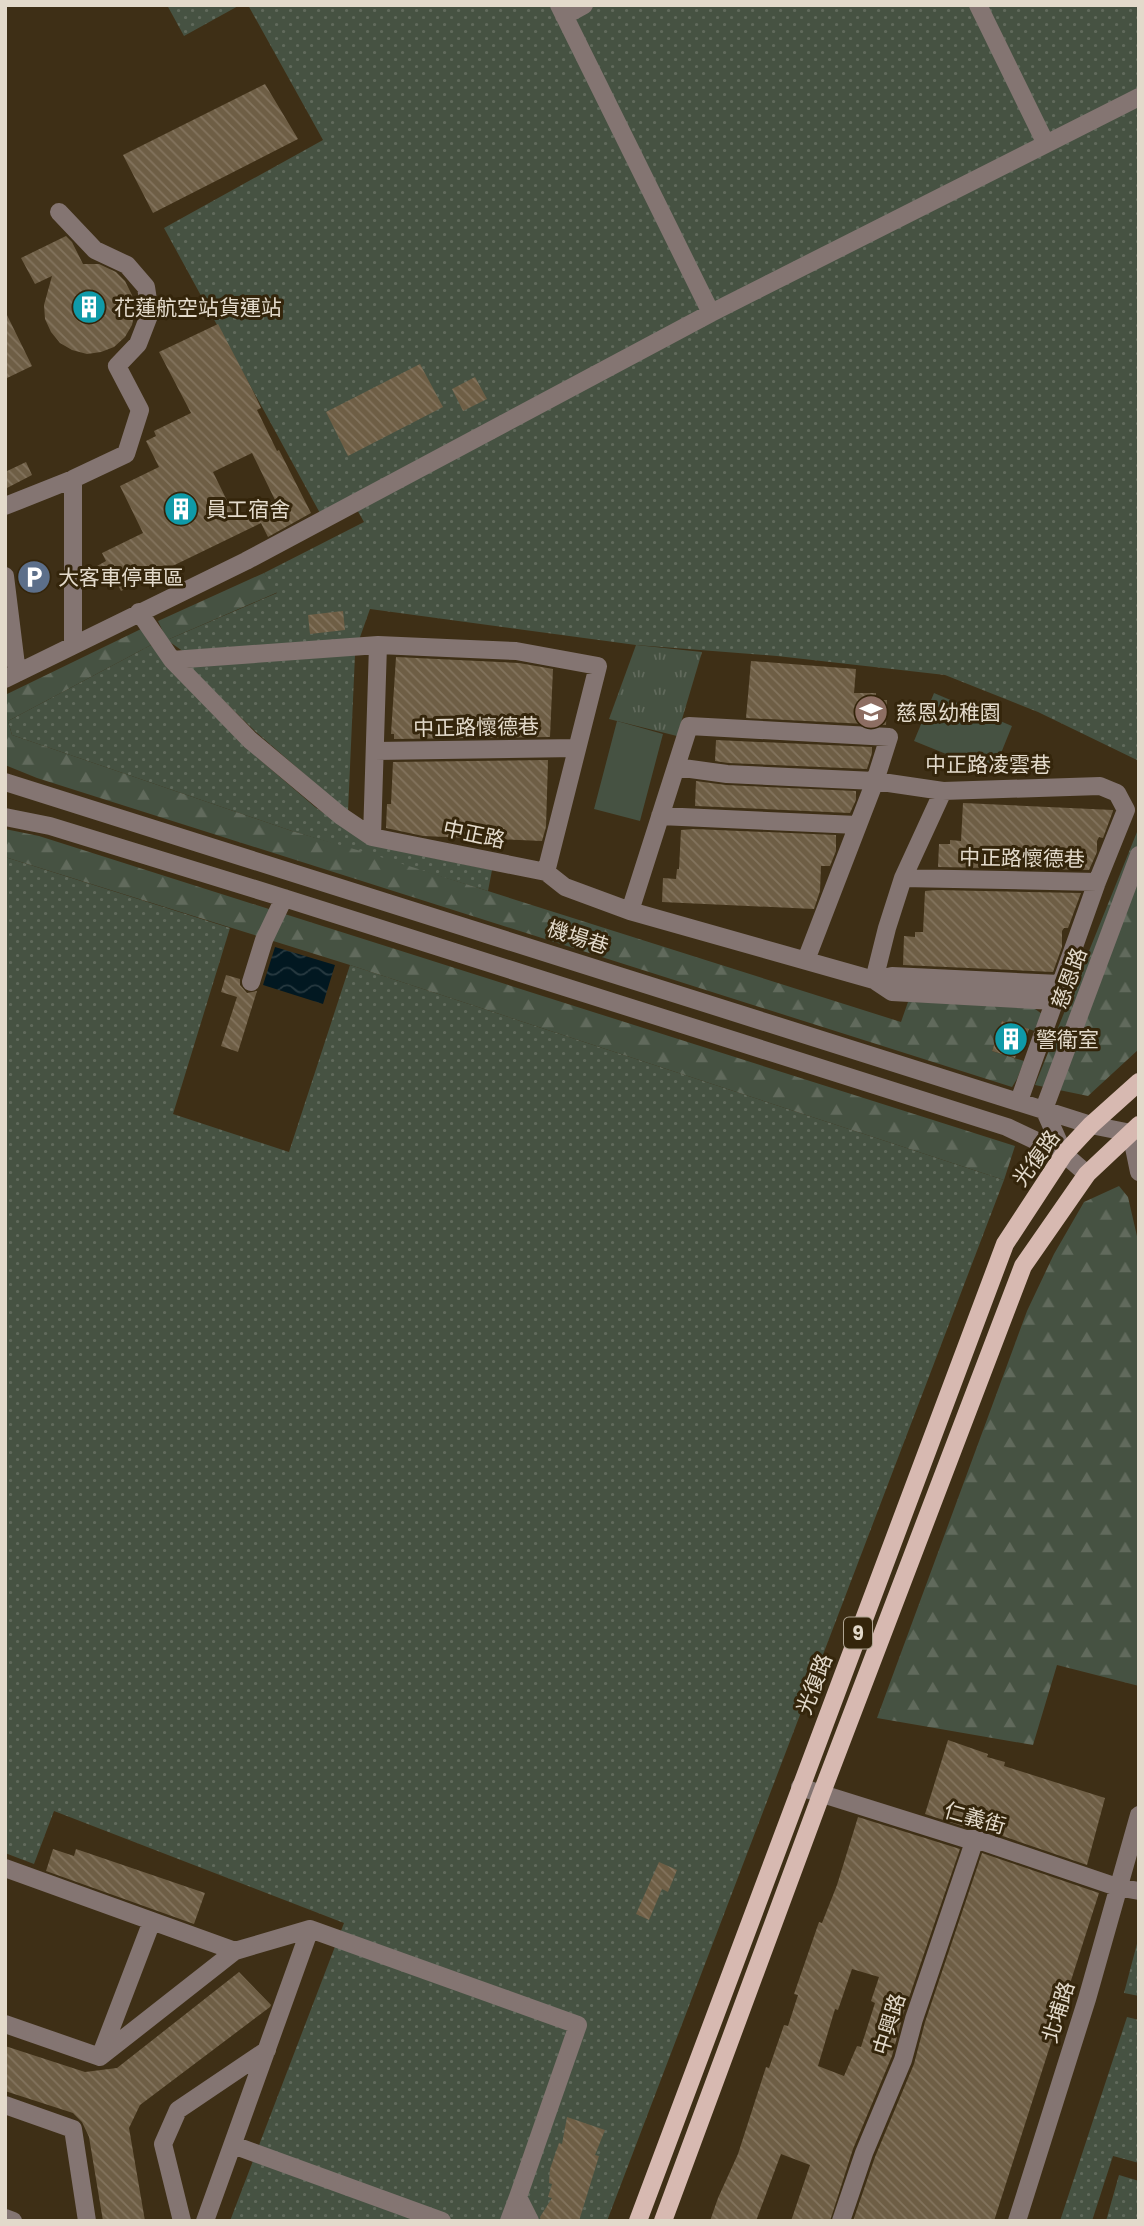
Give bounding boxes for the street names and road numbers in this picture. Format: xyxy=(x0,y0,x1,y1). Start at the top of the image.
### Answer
street label: 中正路懷德巷 xyxy=(413,711,539,743)
street label: 中正路凌雲巷 xyxy=(925,750,1051,779)
street label: 中正路 xyxy=(440,813,508,855)
street label: 中正路懷德巷 xyxy=(959,842,1085,874)
street label: 機場巷 xyxy=(544,913,612,961)
street label: 慈恩路 xyxy=(1045,943,1093,1013)
street label: 光復路 xyxy=(1006,1124,1066,1192)
road number: 9 xyxy=(844,1618,872,1648)
street label: 光復路 xyxy=(789,1649,839,1719)
street label: 仁義街 xyxy=(941,1795,1009,1841)
street label: 北埔路 xyxy=(1035,1978,1081,2046)
street label: 中興路 xyxy=(866,1990,912,2058)

